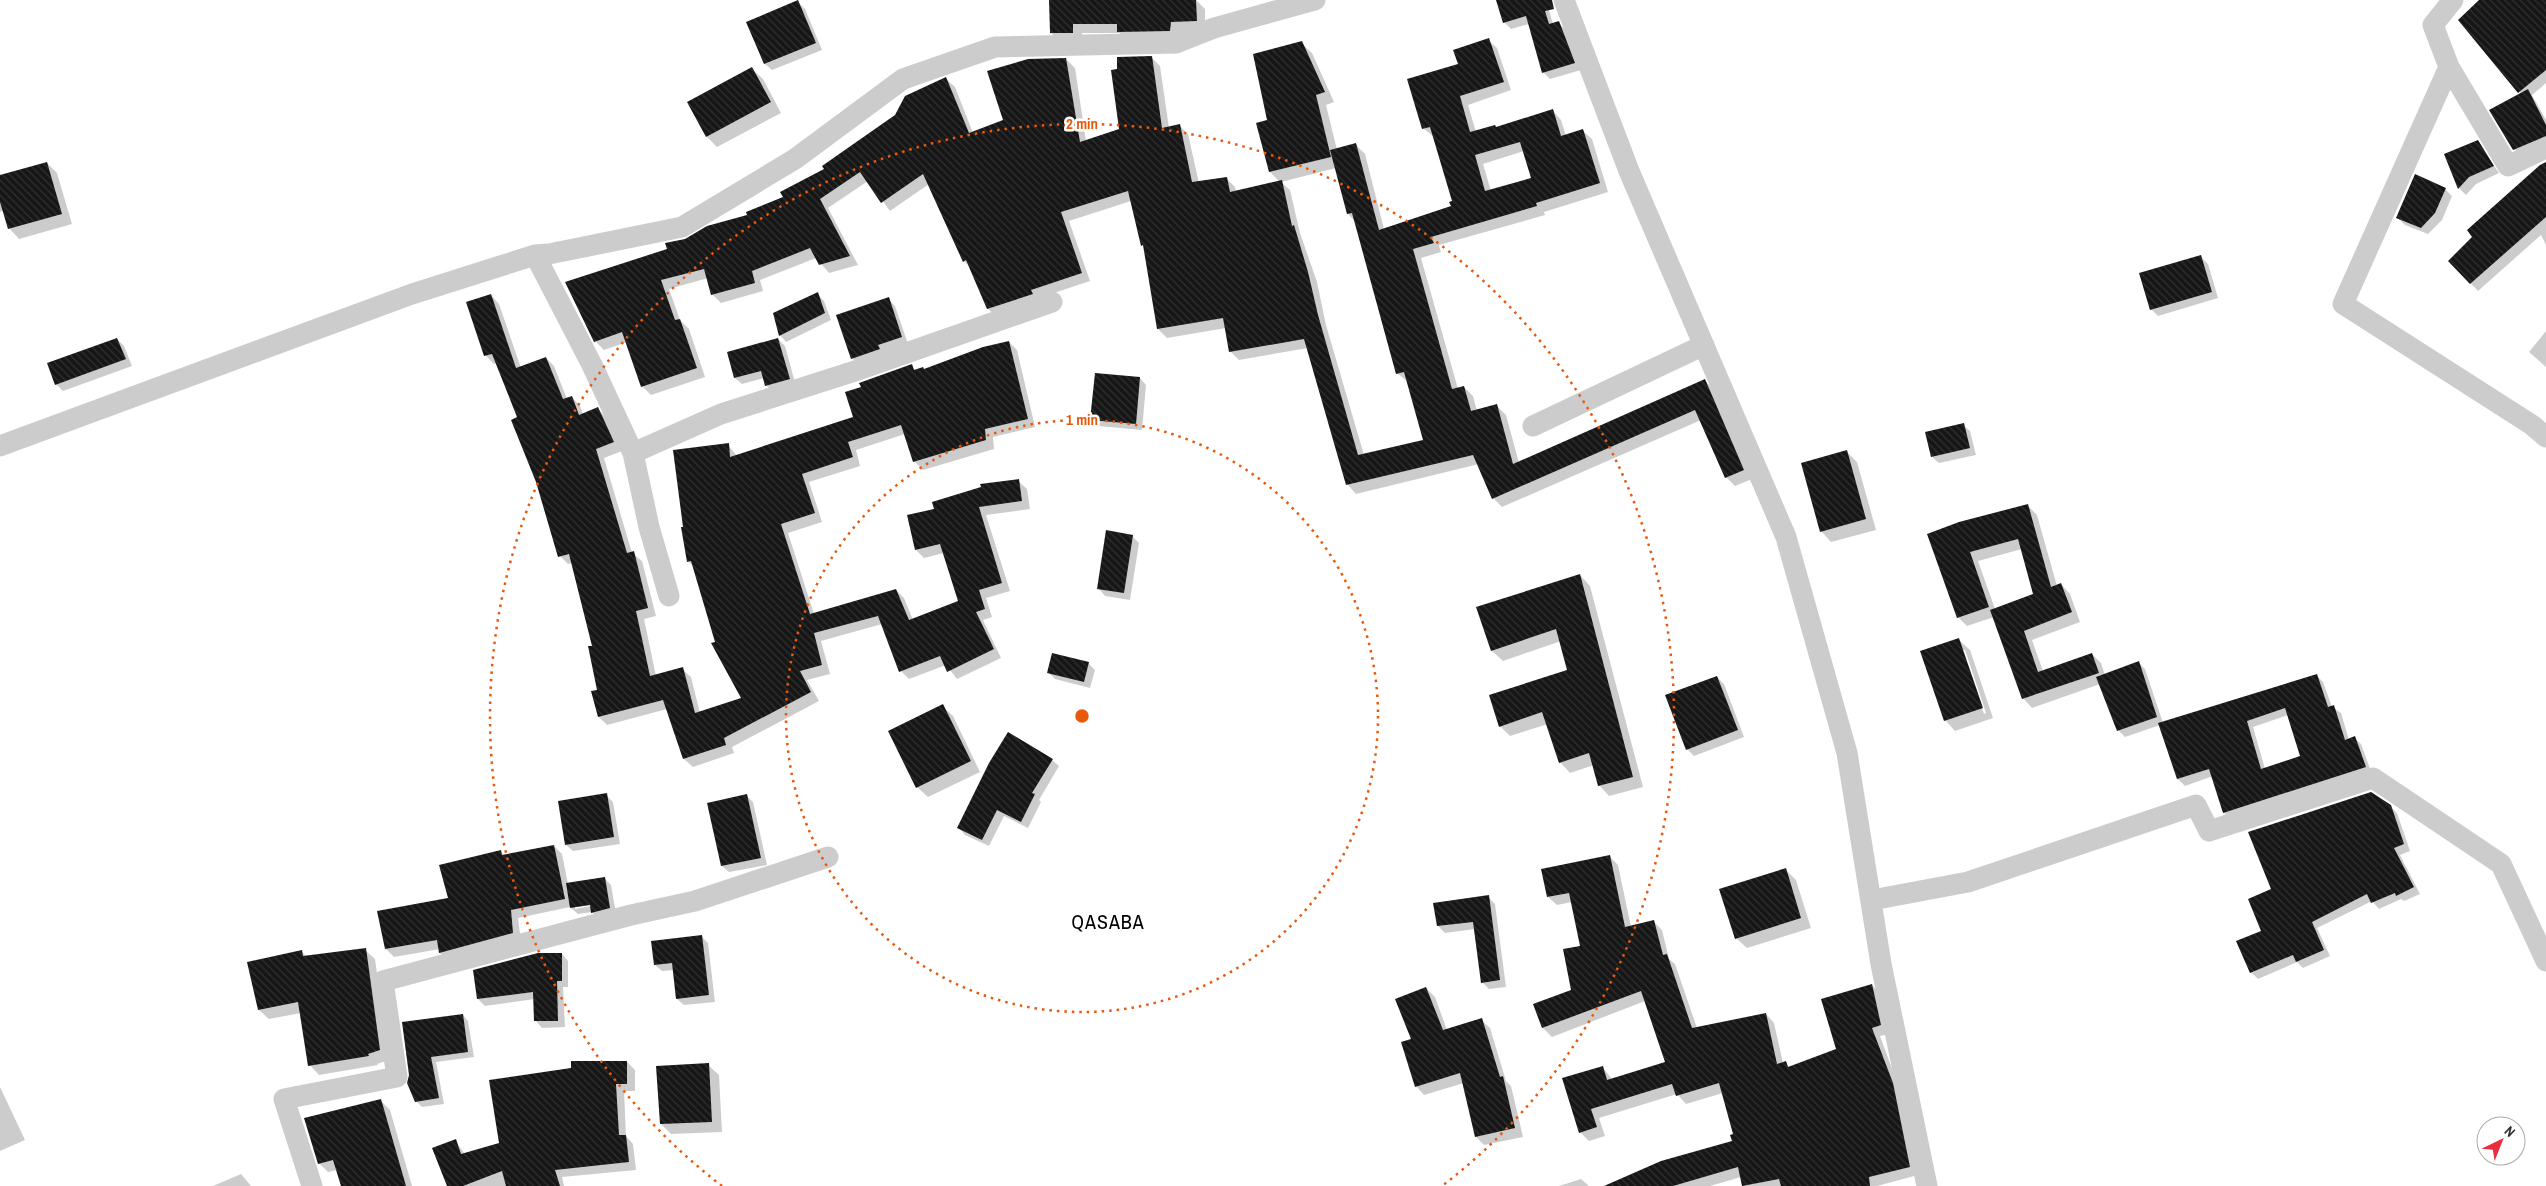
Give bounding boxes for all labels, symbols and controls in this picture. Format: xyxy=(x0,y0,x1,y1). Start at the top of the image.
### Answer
text: 2 min xyxy=(1066,113,1098,134)
text: 1 min xyxy=(1066,409,1098,430)
centre of rings xyxy=(1073,707,1091,725)
district label: QASABA xyxy=(1071,908,1145,935)
north arrow xyxy=(2476,1116,2526,1166)
text: N xyxy=(2501,1122,2519,1141)

